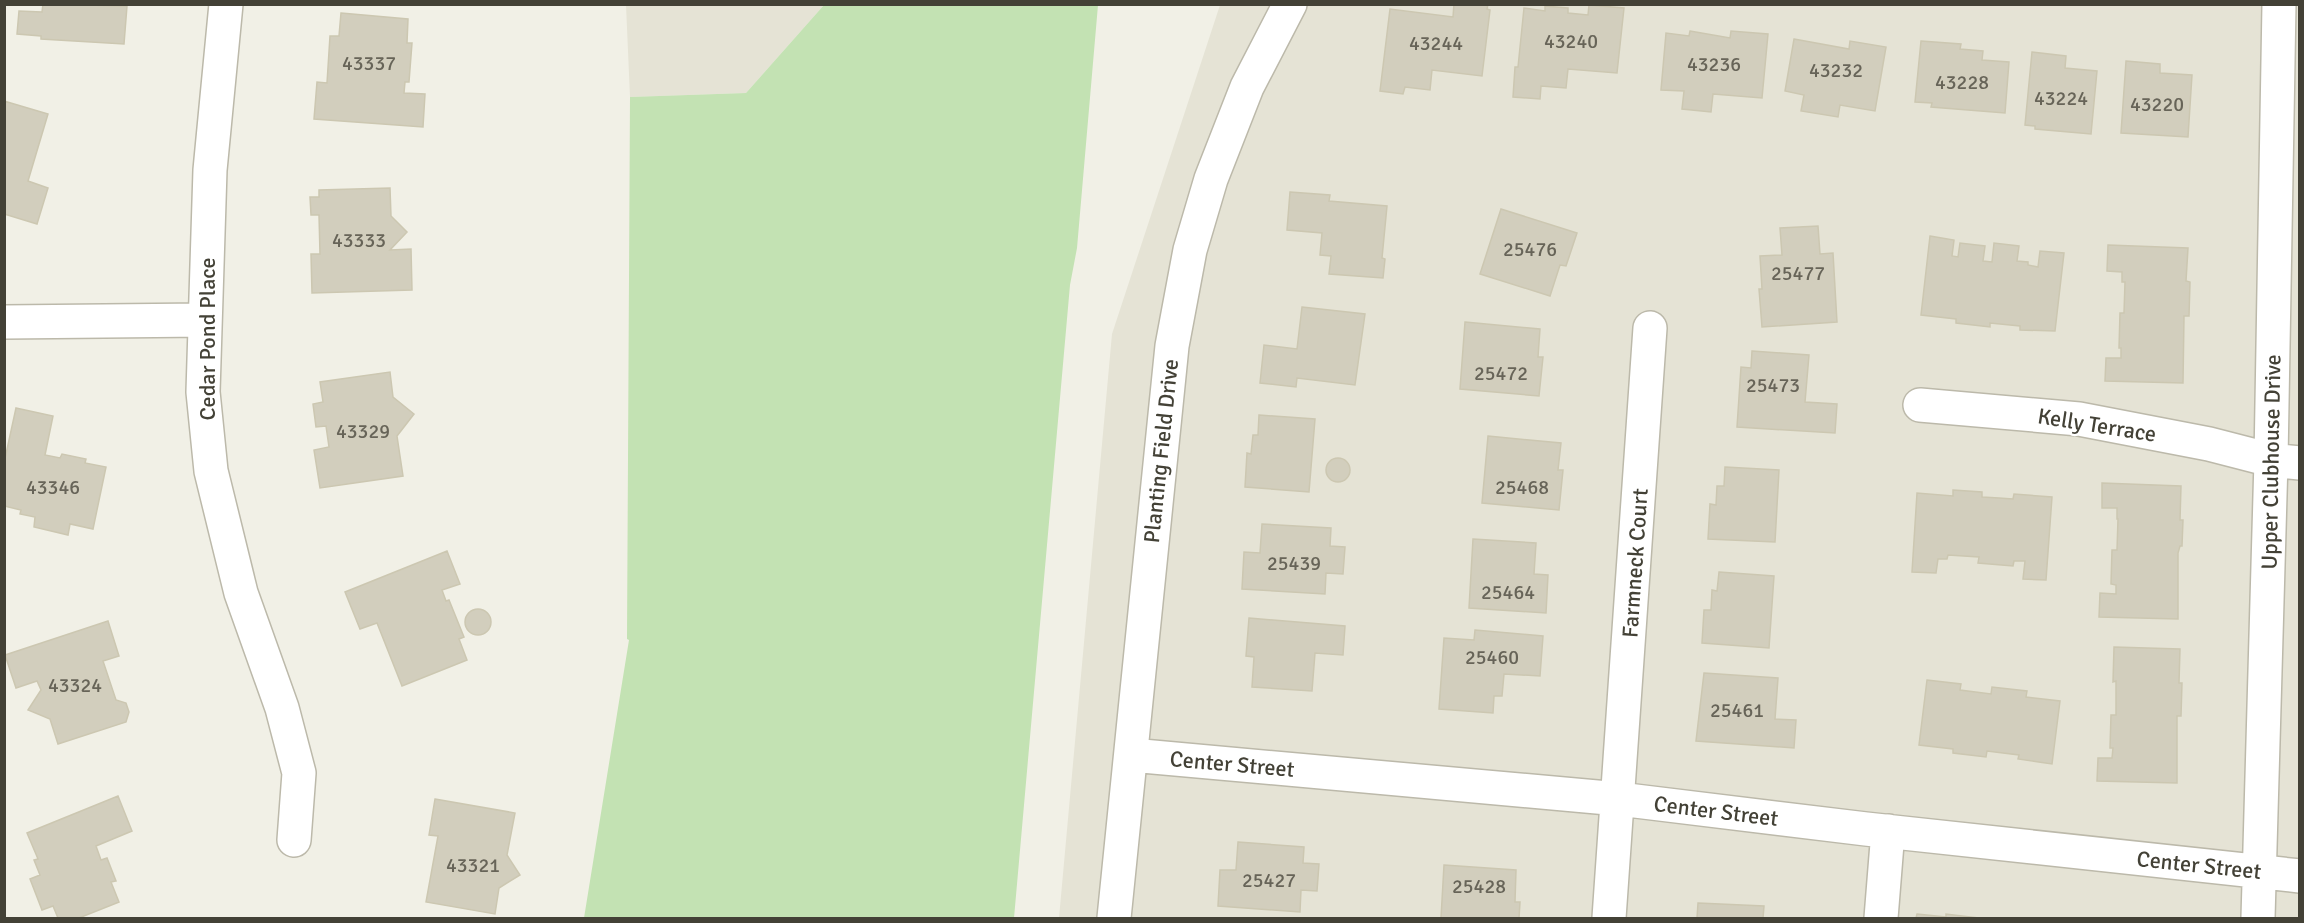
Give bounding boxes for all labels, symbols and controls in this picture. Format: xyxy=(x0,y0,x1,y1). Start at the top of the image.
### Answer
house number: 43240 xyxy=(1544,29,1598,54)
house number: 43244 xyxy=(1409,31,1463,56)
house number: 43337 xyxy=(342,51,396,76)
house number: 43236 xyxy=(1687,52,1741,77)
house number: 43232 xyxy=(1809,58,1863,83)
house number: 43228 xyxy=(1935,70,1989,95)
house number: 43224 xyxy=(2034,86,2088,111)
house number: 43220 xyxy=(2130,92,2184,117)
house number: 43333 xyxy=(332,228,386,253)
house number: 25476 xyxy=(1503,237,1557,262)
street label: Cedar Pond Place xyxy=(194,258,221,421)
house number: 25477 xyxy=(1771,261,1825,286)
street label: Upper Clubhouse Drive xyxy=(2256,354,2286,570)
street label: Planting Field Drive xyxy=(1138,358,1184,544)
house number: 25472 xyxy=(1474,361,1528,386)
house number: 25473 xyxy=(1746,373,1800,398)
street label: Kelly Terrace xyxy=(2036,402,2158,448)
house number: 43329 xyxy=(336,419,390,444)
house number: 43346 xyxy=(26,475,80,500)
house number: 25468 xyxy=(1495,475,1549,500)
street label: Farmneck Court xyxy=(1616,487,1654,639)
house number: 25439 xyxy=(1267,551,1321,576)
house number: 25464 xyxy=(1481,580,1535,605)
house number: 25460 xyxy=(1465,645,1519,670)
house number: 43324 xyxy=(48,673,102,698)
house number: 25461 xyxy=(1710,698,1764,723)
street label: Center Street xyxy=(1169,745,1296,783)
street label: Center Street xyxy=(1652,790,1780,832)
street label: Center Street xyxy=(2135,845,2263,885)
house number: 43321 xyxy=(446,853,500,878)
house number: 25427 xyxy=(1242,868,1296,893)
house number: 25428 xyxy=(1452,874,1506,899)

